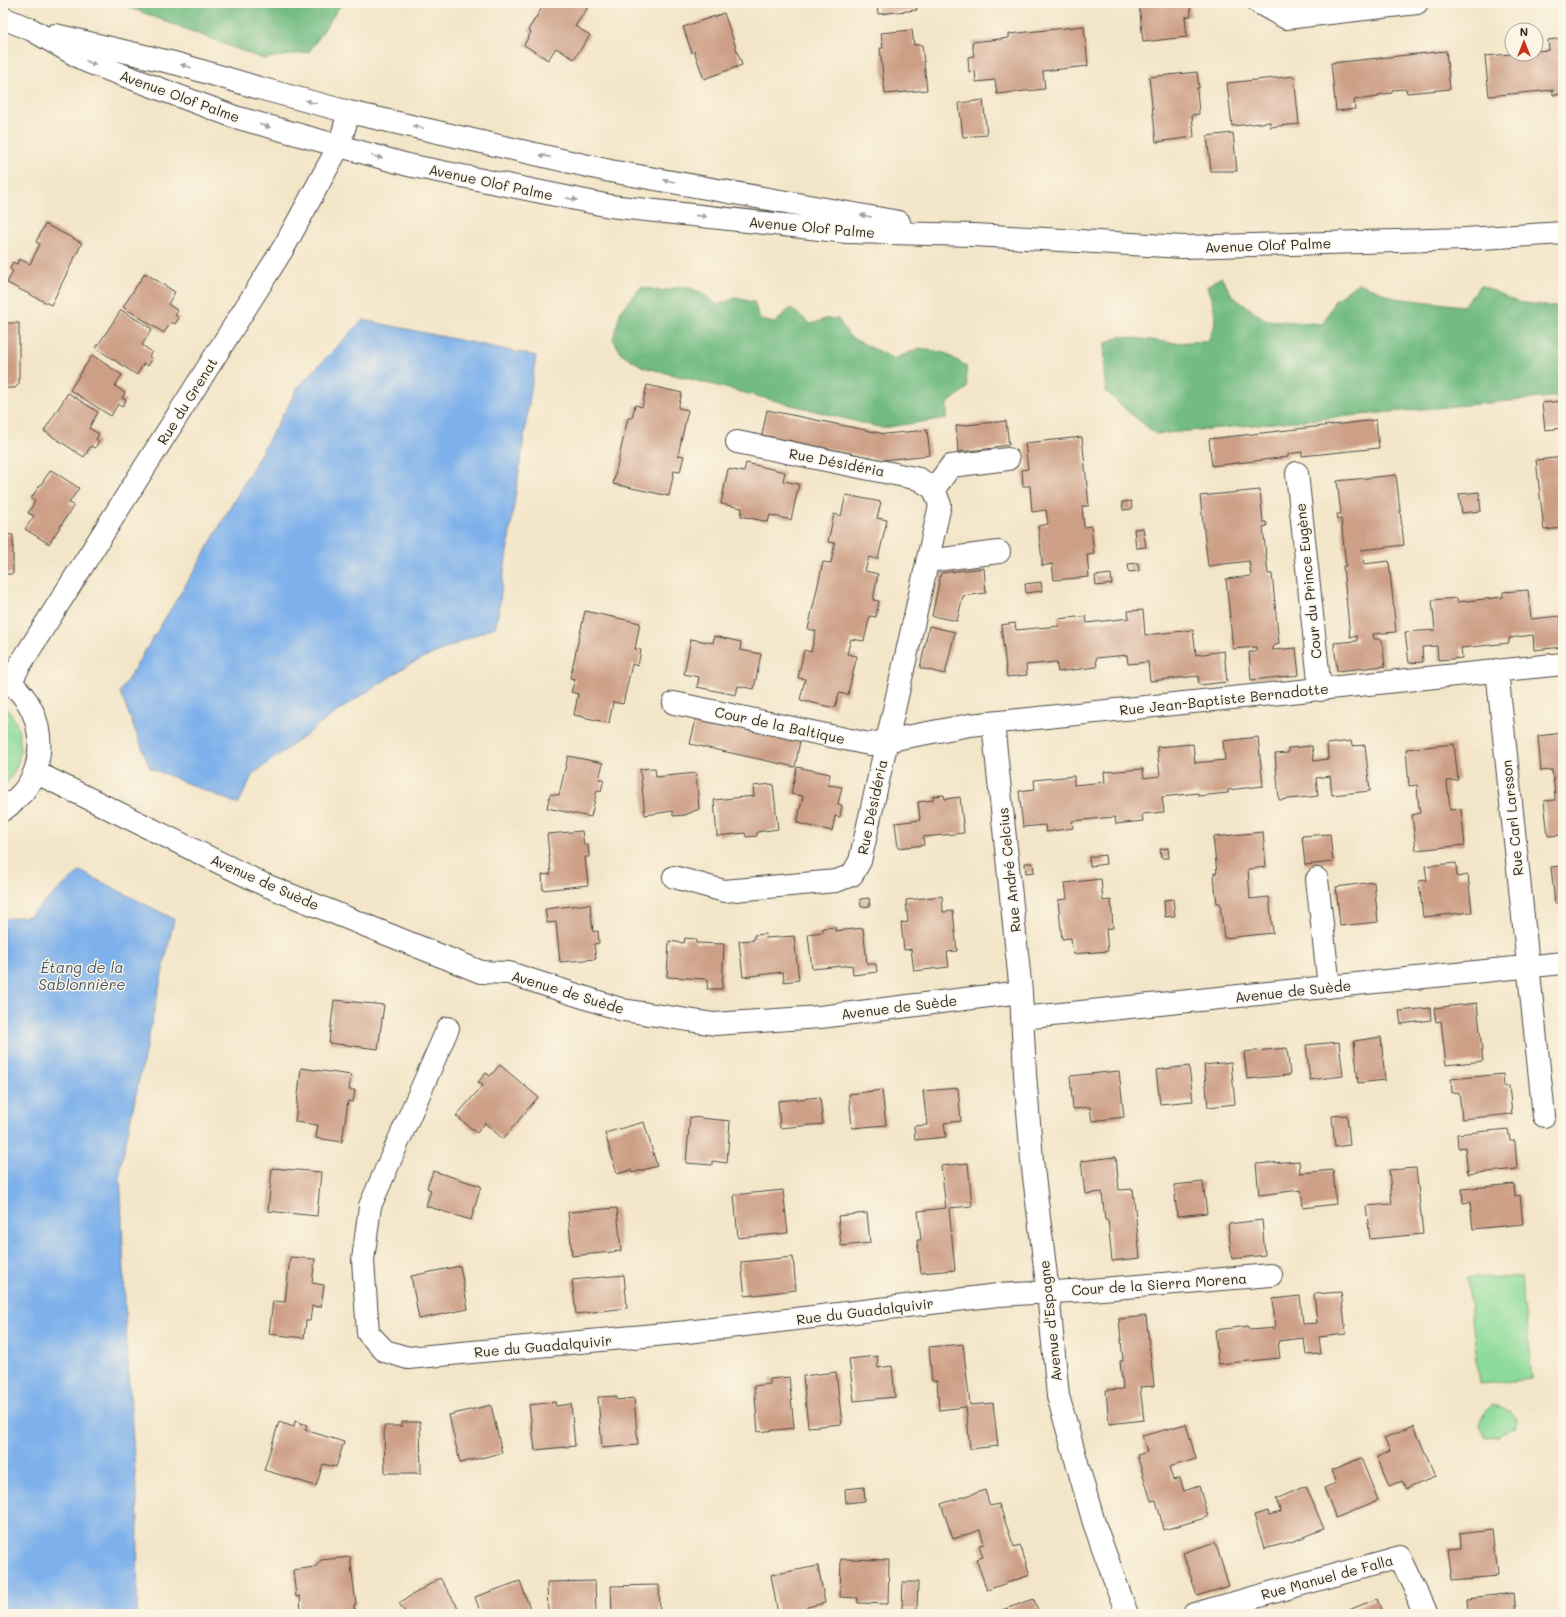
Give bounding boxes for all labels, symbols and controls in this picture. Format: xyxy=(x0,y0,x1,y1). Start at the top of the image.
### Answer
north arrow xyxy=(1504,22,1544,62)
text: N xyxy=(1520,24,1528,39)
one-way arrow xyxy=(85,60,97,66)
one-way arrow xyxy=(180,63,192,69)
street label: Avenue Olof Palme xyxy=(117,65,243,127)
one-way arrow xyxy=(305,98,317,104)
one-way arrow xyxy=(260,123,272,129)
one-way arrow xyxy=(412,124,424,130)
one-way arrow xyxy=(538,153,551,159)
one-way arrow xyxy=(370,154,383,160)
street label: Avenue Olof Palme xyxy=(427,160,555,204)
one-way arrow xyxy=(663,178,676,184)
one-way arrow xyxy=(566,196,578,202)
street label: Avenue Olof Palme xyxy=(748,212,876,242)
one-way arrow xyxy=(695,213,707,219)
one-way arrow xyxy=(860,213,872,219)
street label: Avenue Olof Palme xyxy=(1205,233,1331,257)
street label: Rue du Grenat xyxy=(153,354,221,448)
street label: Rue Désidéria xyxy=(788,443,886,481)
street label: Cour du Prince Eugène xyxy=(1290,502,1326,660)
street label: Rue Jean-Baptiste Bernadotte xyxy=(1119,679,1329,719)
street label: Cour de la Baltique xyxy=(713,702,847,748)
street label: Rue Désidéria xyxy=(853,758,891,856)
street label: Rue Carl Larsson xyxy=(1496,759,1528,877)
street label: Rue André Celcius xyxy=(993,807,1025,933)
street label: Avenue de Suède xyxy=(208,850,322,914)
water label: Étang de la Sablonnière xyxy=(38,957,126,994)
street label: Avenue de Suède xyxy=(509,966,627,1018)
street label: Avenue de Suède xyxy=(1234,975,1352,1007)
street label: Avenue de Suède xyxy=(840,990,958,1024)
street label: Avenue d'Espagne xyxy=(1034,1260,1066,1382)
street label: Cour de la Sierra Morena xyxy=(1071,1268,1247,1300)
street label: Rue du Guadalquivir xyxy=(795,1293,935,1329)
street label: Rue du Guadalquivir xyxy=(473,1331,613,1361)
street label: Rue Manuel de Falla xyxy=(1259,1550,1395,1604)

